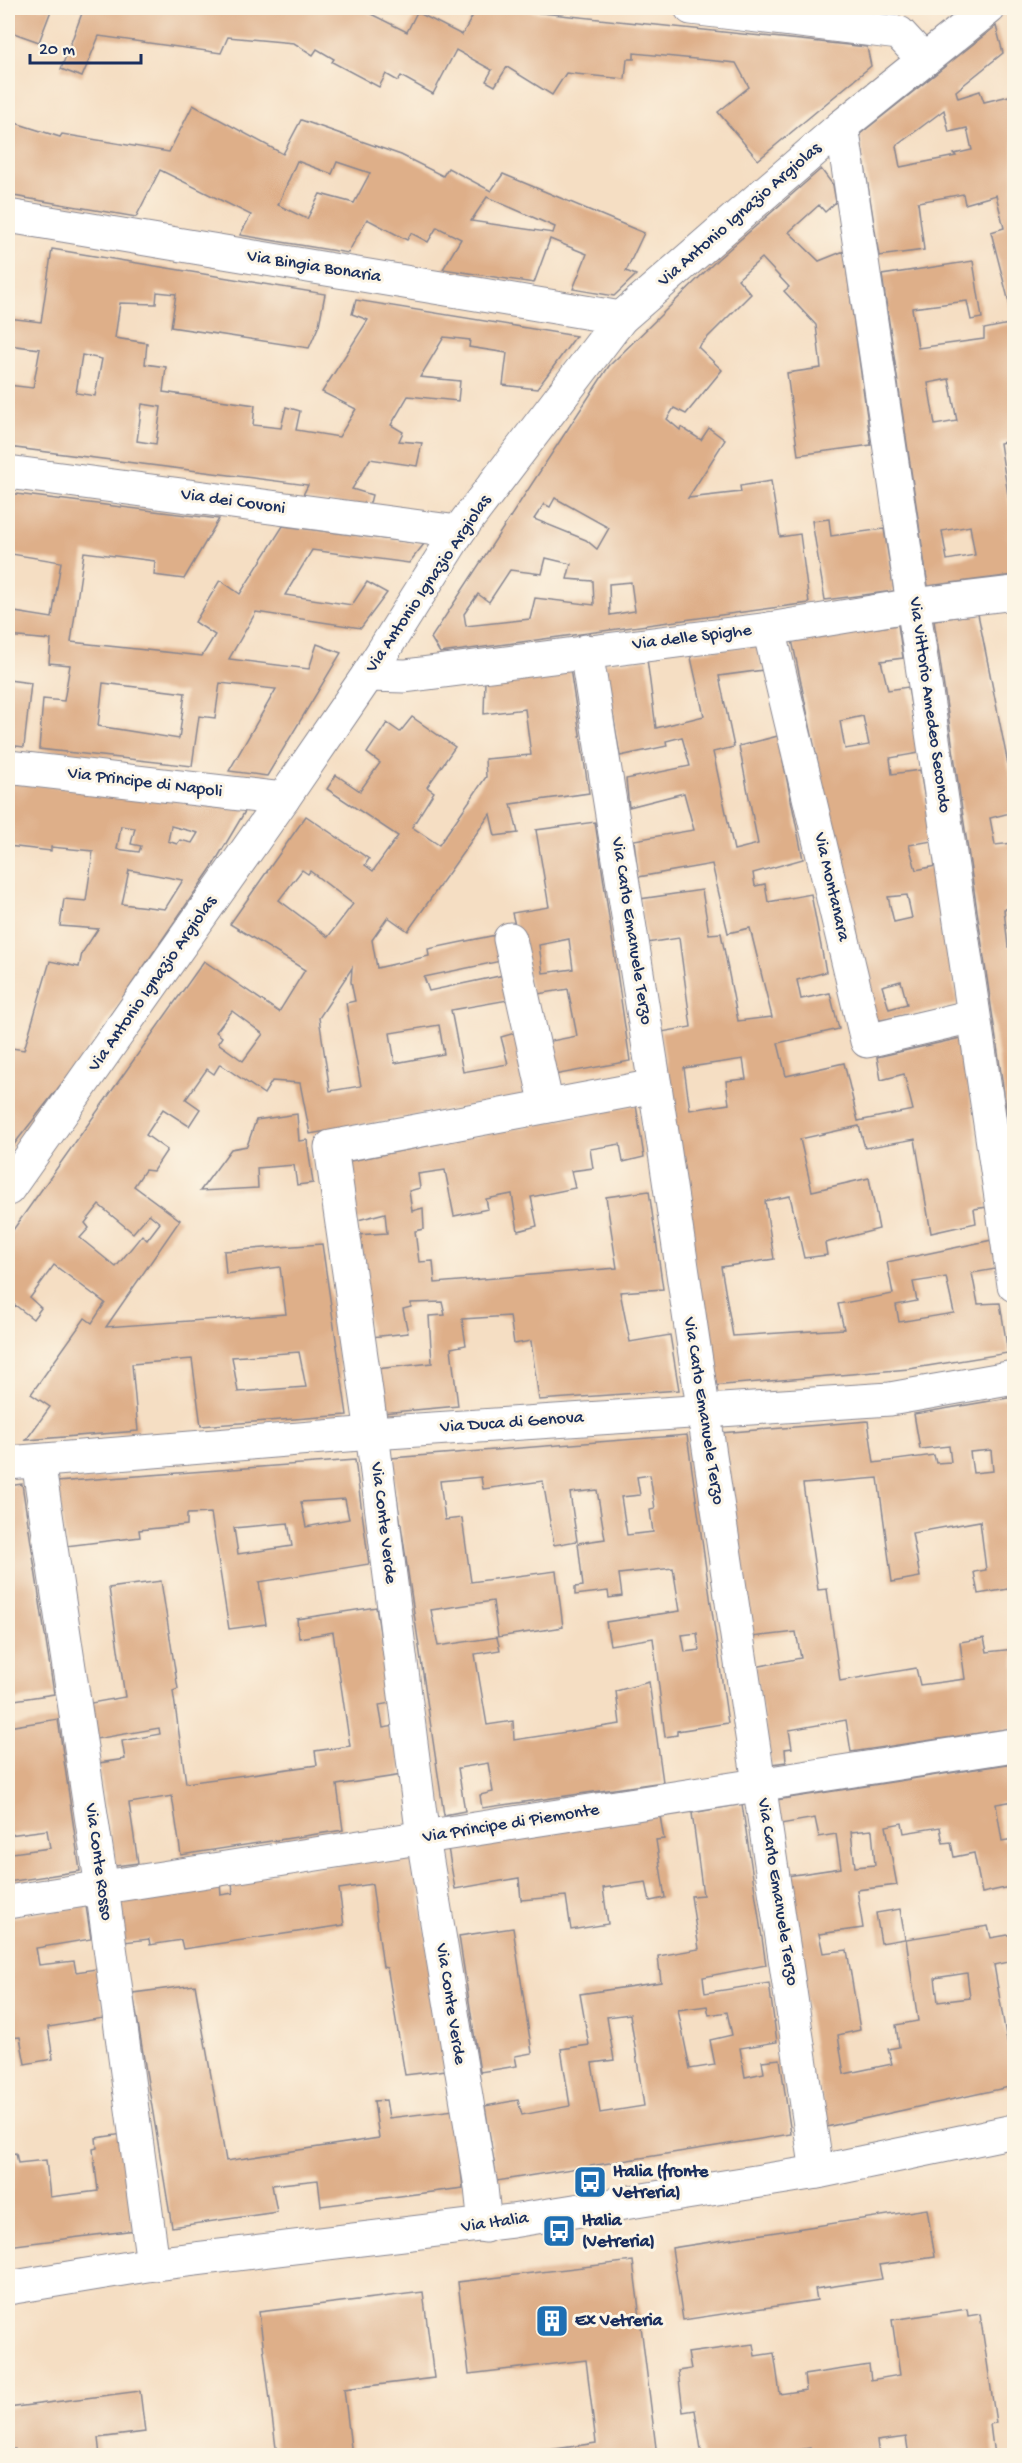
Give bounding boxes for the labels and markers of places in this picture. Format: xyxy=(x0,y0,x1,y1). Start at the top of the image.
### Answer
place label: Italia (fronte Vetreria) xyxy=(612,2162,709,2204)
bus stop icon: Italia (fronte Vetreria) xyxy=(572,2164,608,2200)
place label: Italia (Vetreria) xyxy=(582,2211,655,2253)
bus stop icon: Italia (Vetreria) xyxy=(541,2213,577,2249)
building icon: Ex Vetreria xyxy=(534,2303,570,2339)
place label: Ex Vetreria xyxy=(575,2311,664,2332)

